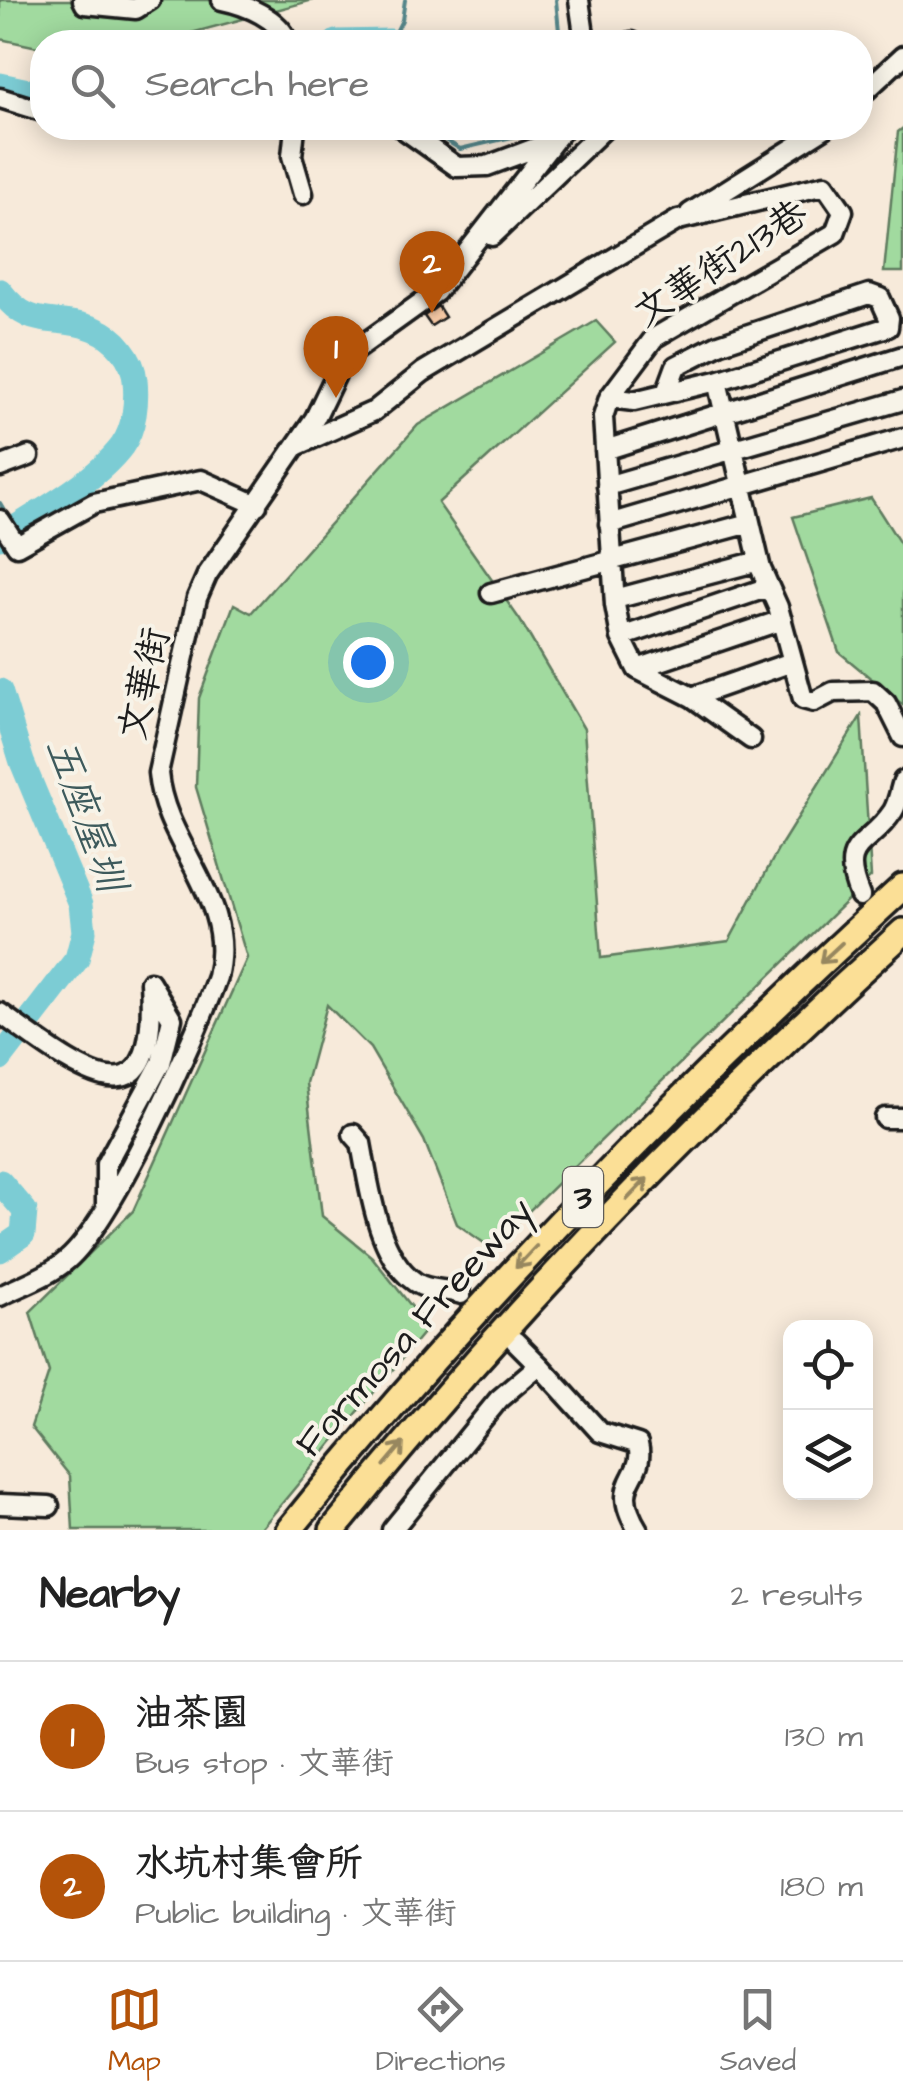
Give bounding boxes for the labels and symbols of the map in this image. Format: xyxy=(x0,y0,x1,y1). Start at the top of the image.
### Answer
street label: 文華街213巷 xyxy=(624,188,818,340)
pin: 2 xyxy=(400,230,464,313)
pin: 1 xyxy=(304,316,368,398)
street label: 文華街 xyxy=(107,623,183,745)
your location xyxy=(343,637,394,688)
water label: 五座屋圳 xyxy=(32,730,140,903)
one-way arrow xyxy=(819,942,844,965)
road number: 3 xyxy=(563,1167,603,1227)
one-way arrow xyxy=(625,1177,649,1201)
street label: Formosa Freeway xyxy=(284,1187,546,1470)
one-way arrow xyxy=(515,1243,539,1269)
one-way arrow xyxy=(383,1442,405,1468)

